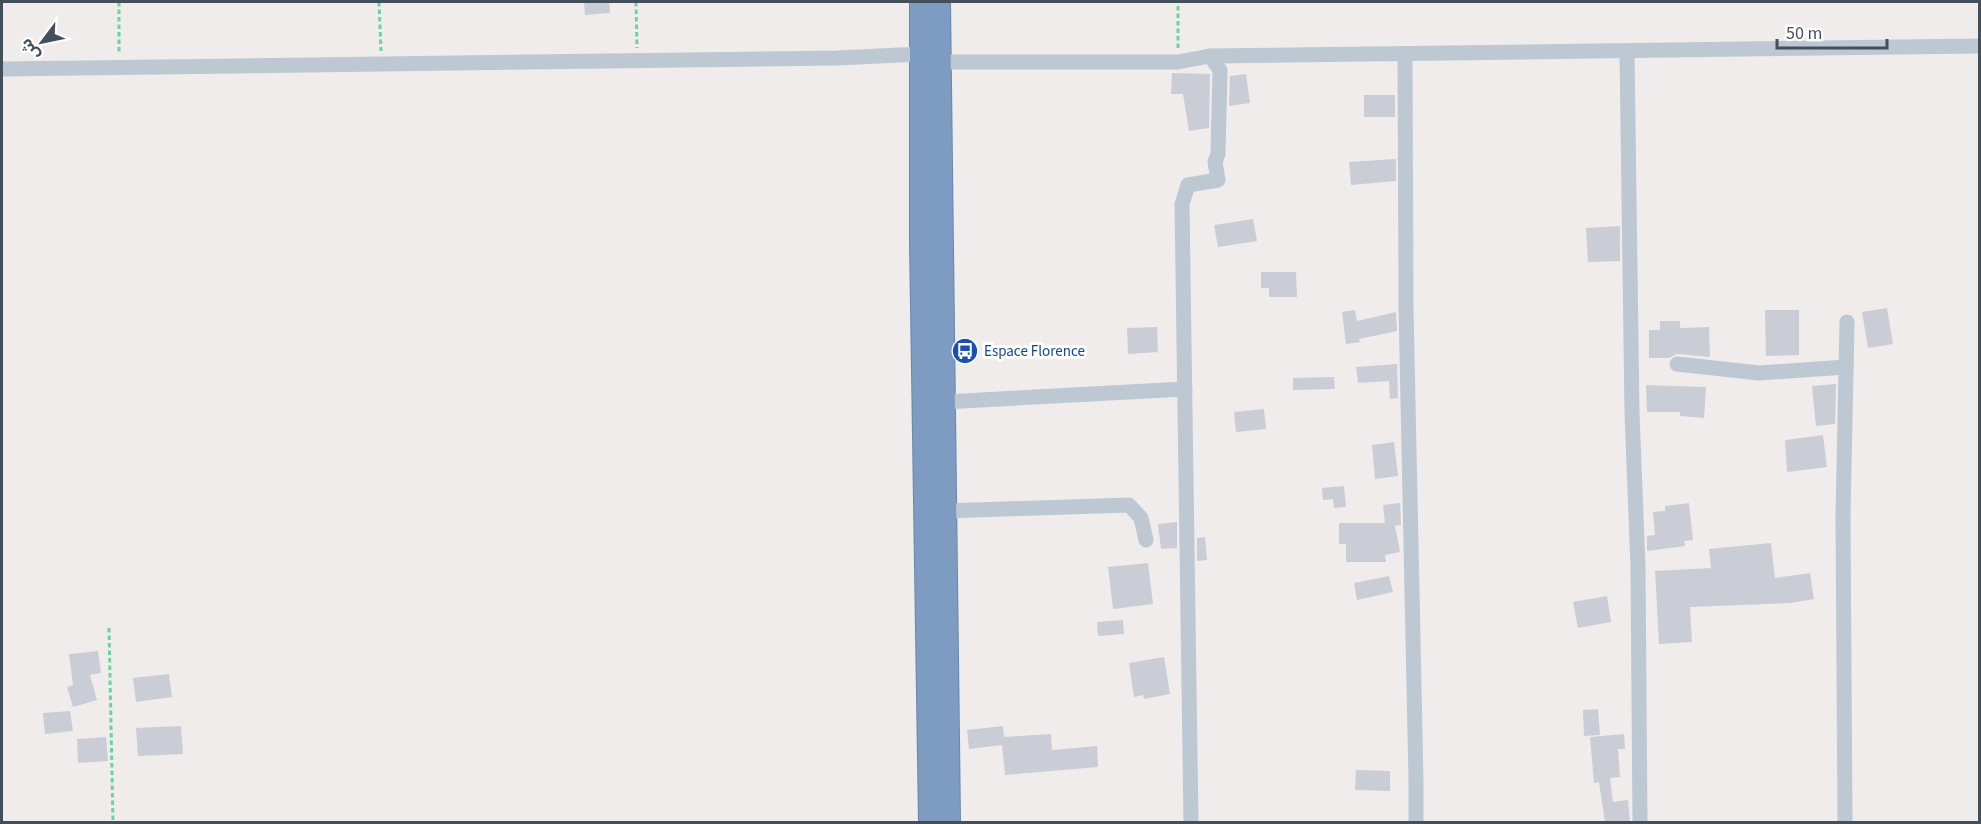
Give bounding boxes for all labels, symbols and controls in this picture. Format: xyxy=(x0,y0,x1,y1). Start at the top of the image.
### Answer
north arrow xyxy=(12,12,72,72)
scale bar xyxy=(1777,12,1886,50)
text: 50 m xyxy=(1786,21,1822,46)
text: ش xyxy=(15,34,45,65)
bus stop icon: Espace Florence xyxy=(950,336,980,366)
place label: Espace Florence xyxy=(984,341,1085,362)

